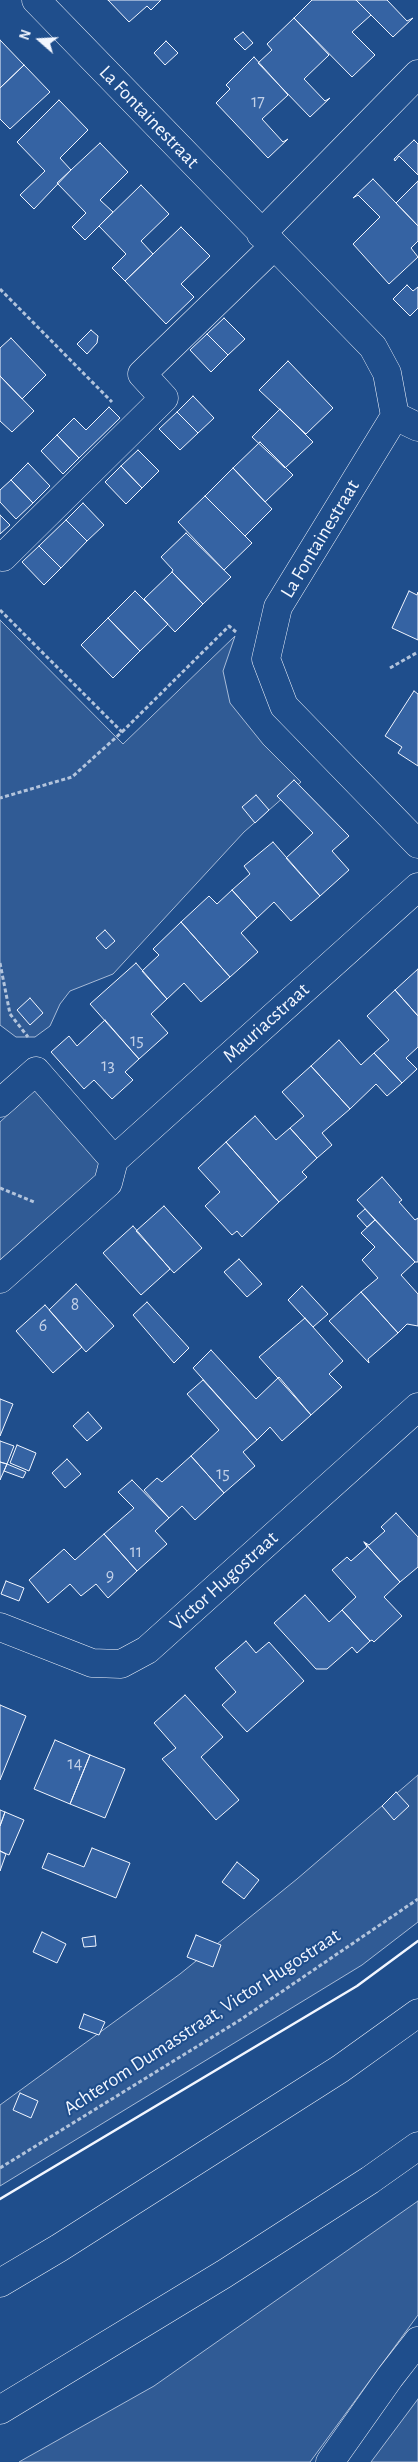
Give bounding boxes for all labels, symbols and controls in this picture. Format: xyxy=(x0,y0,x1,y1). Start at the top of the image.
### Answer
north arrow xyxy=(15,15,65,65)
text: N xyxy=(18,28,34,42)
street label: La Fontainestraat xyxy=(94,61,204,173)
house number: 17 xyxy=(251,91,265,113)
street label: La Fontainestraat xyxy=(275,476,365,602)
street label: Mauriacstraat xyxy=(218,978,314,1068)
house number: 15 xyxy=(130,1030,144,1052)
house number: 13 xyxy=(101,1055,115,1077)
house number: 8 xyxy=(71,1294,79,1316)
house number: 6 xyxy=(39,1315,47,1337)
house number: 15 xyxy=(216,1463,230,1485)
street label: Victor Hugostraat xyxy=(165,1526,283,1636)
house number: 11 xyxy=(130,1541,142,1563)
house number: 9 xyxy=(106,1565,114,1587)
house number: 14 xyxy=(68,1753,82,1775)
street label: Achterom Dumasstraat, Victor Hugostraat xyxy=(59,1923,345,2121)

